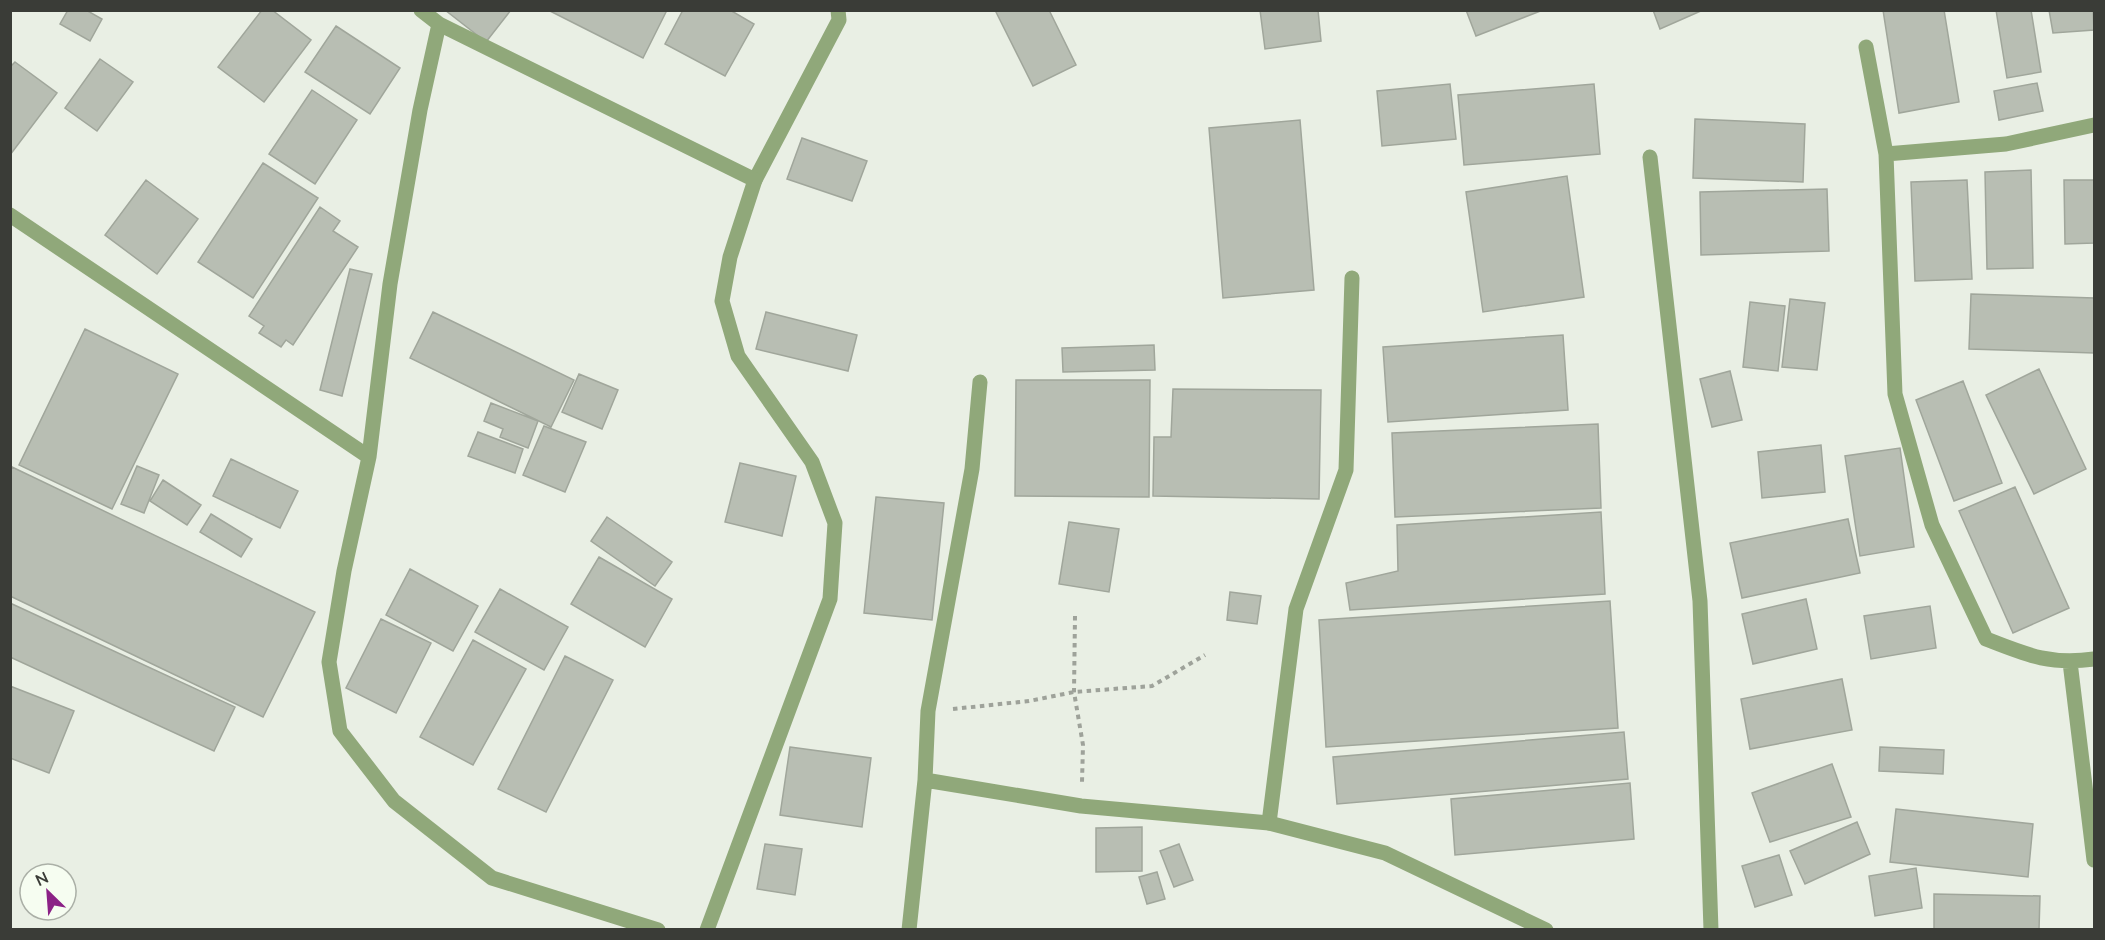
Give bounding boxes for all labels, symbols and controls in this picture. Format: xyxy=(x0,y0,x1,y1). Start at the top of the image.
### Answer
north arrow xyxy=(18,862,78,922)
text: N xyxy=(32,867,51,890)

